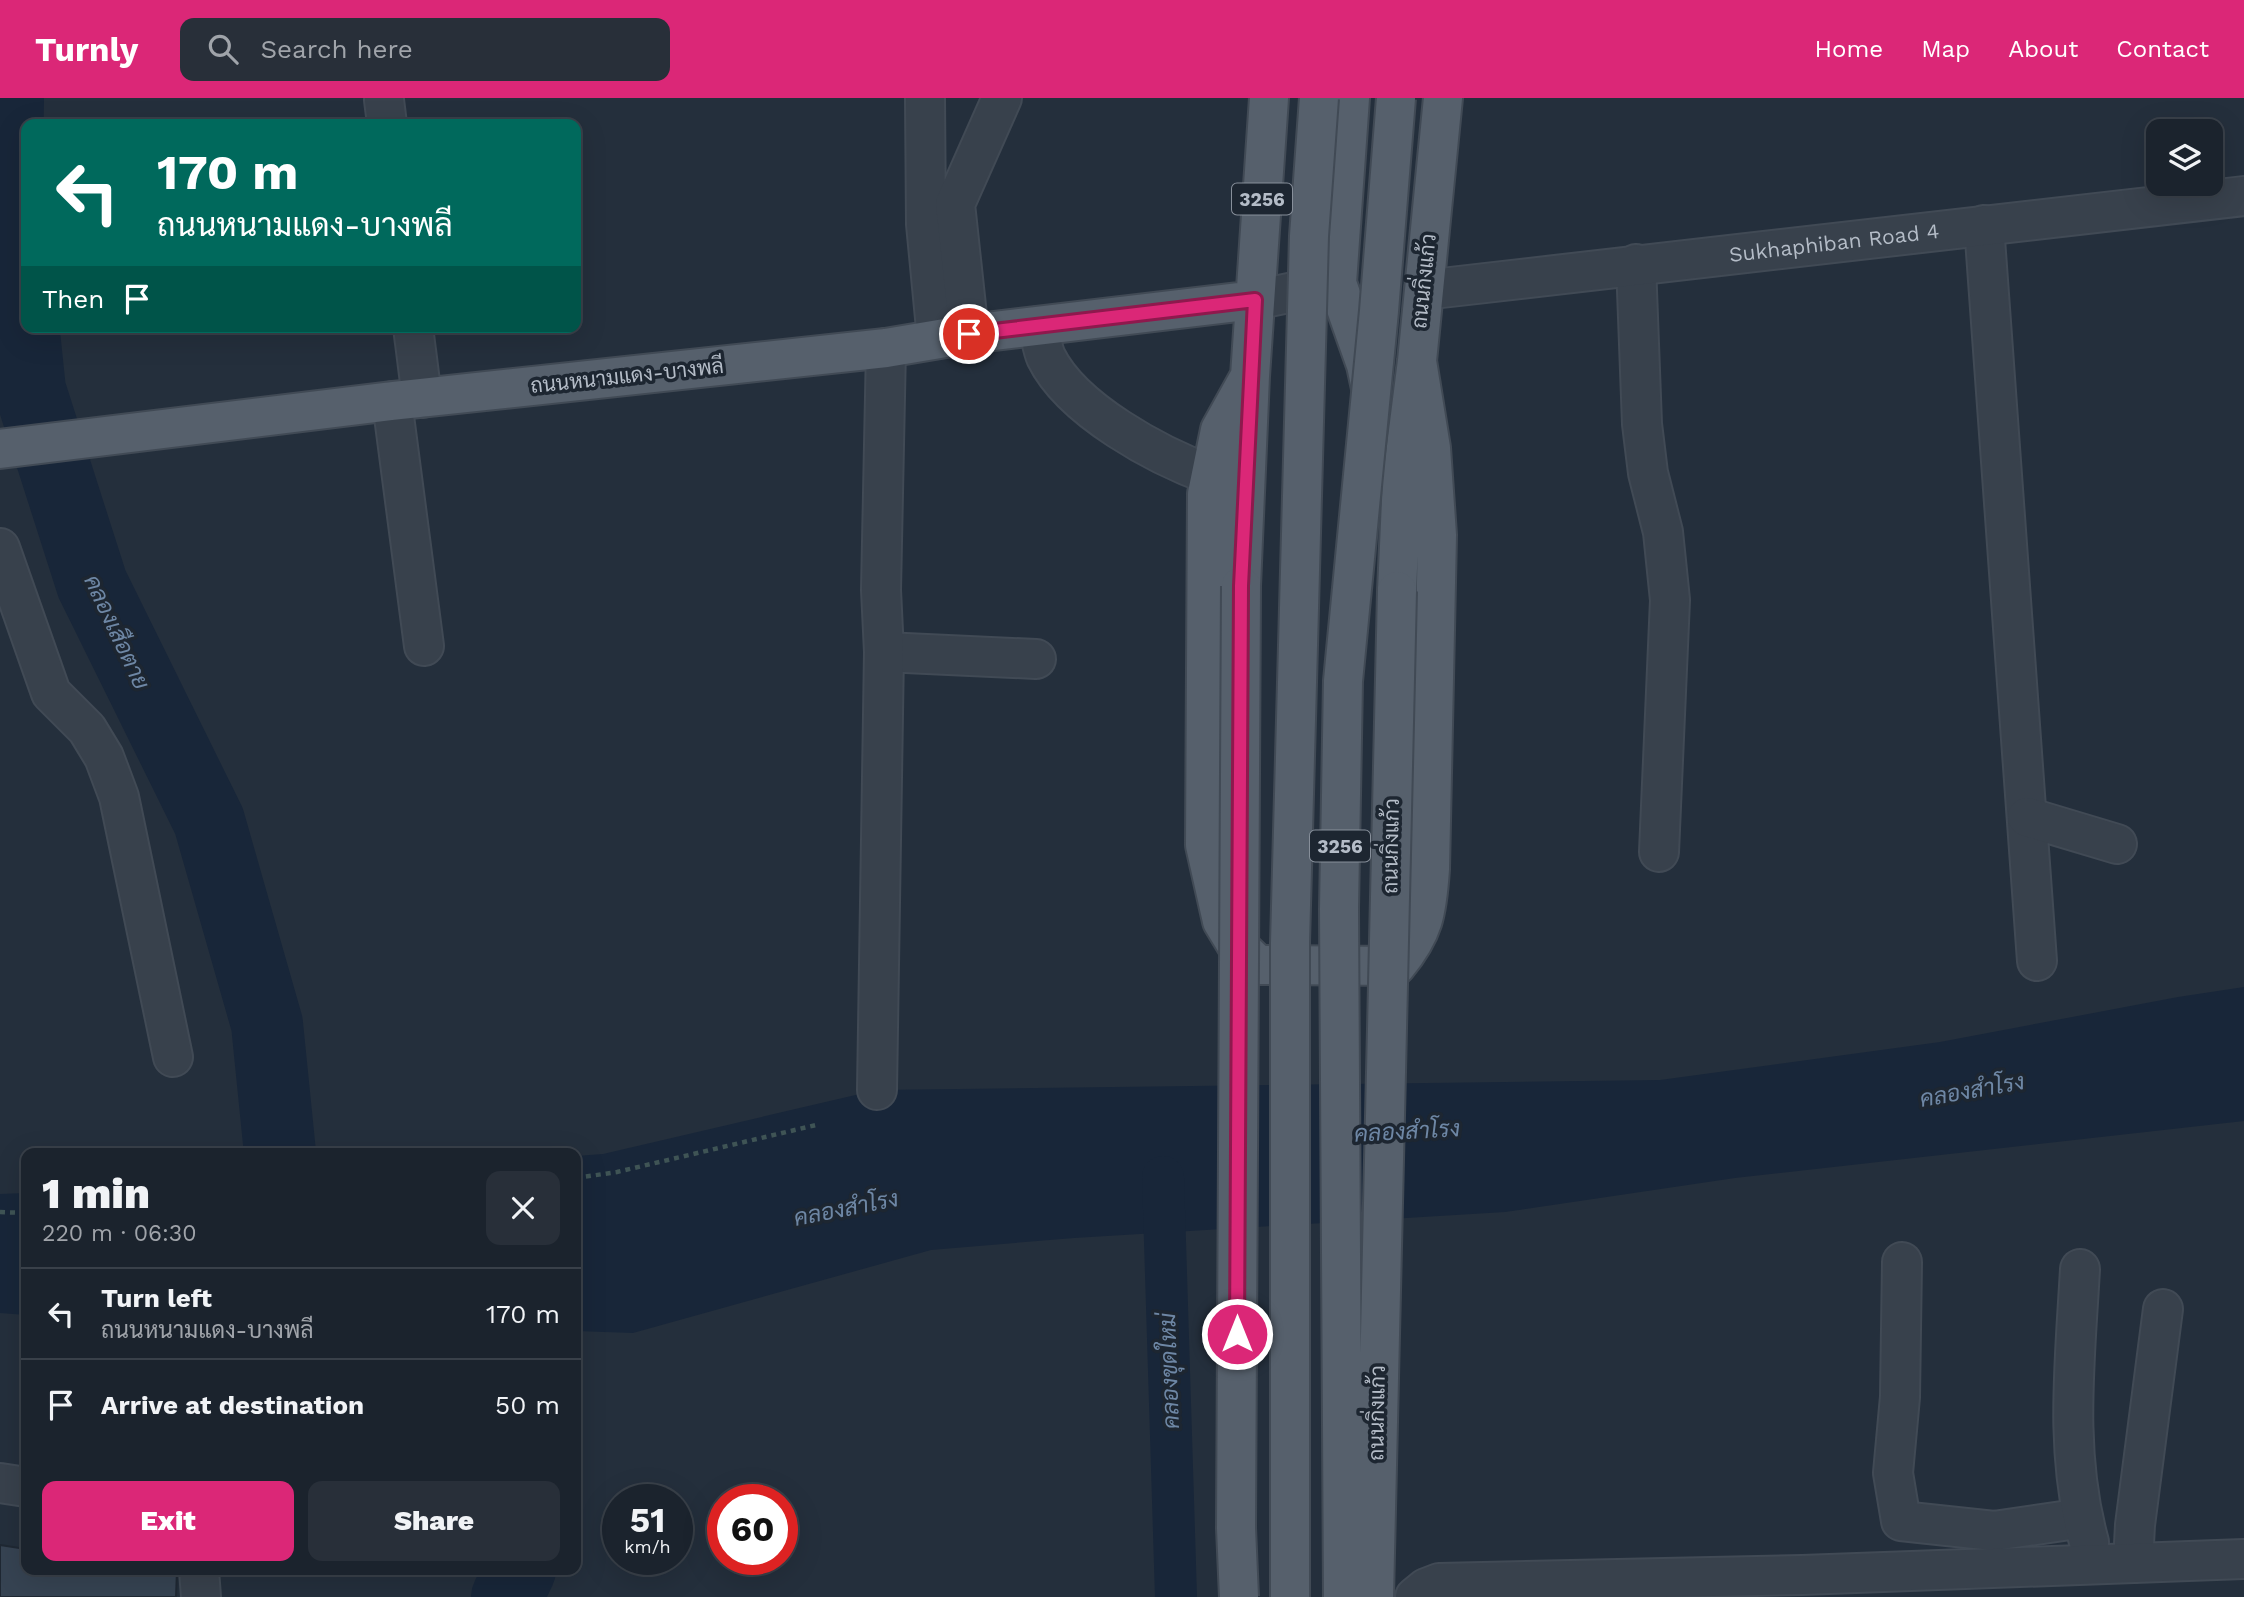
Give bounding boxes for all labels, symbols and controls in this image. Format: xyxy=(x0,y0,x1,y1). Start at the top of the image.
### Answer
search box xyxy=(180,18,670,81)
text: Turnly xyxy=(35,30,138,69)
icon: search xyxy=(204,30,242,68)
text: Search here xyxy=(260,34,413,64)
text: Home xyxy=(1815,35,1883,63)
text: Map xyxy=(1921,35,1970,63)
text: About xyxy=(2008,35,2078,63)
text: Contact xyxy=(2116,35,2209,63)
map controls xyxy=(2146,119,2223,196)
button: layers xyxy=(2146,119,2223,196)
text: 170 m xyxy=(157,143,298,201)
icon: left xyxy=(42,147,133,238)
road number: 3256 xyxy=(1232,184,1292,214)
text: ถนนหนามแดง-บางพลี xyxy=(157,206,453,244)
street label: Sukhaphiban Road 4 xyxy=(1728,218,1941,267)
street label: ถนนกิ่งแก้ว xyxy=(1400,231,1441,330)
icon: arrive xyxy=(118,280,156,318)
text: Then xyxy=(42,284,104,314)
pin xyxy=(939,304,999,364)
icon: arrive xyxy=(950,315,988,353)
street label: ถนนหนามแดง-บางพลี xyxy=(529,353,725,398)
water label: คลองเสือตาย xyxy=(78,570,157,694)
street label: ถนนกิ่งแก้ว xyxy=(1371,798,1404,894)
road number: 3256 xyxy=(1310,831,1370,862)
water label: คลองสำโรง xyxy=(1917,1065,2027,1113)
water label: คลองสำโรง xyxy=(1353,1112,1461,1148)
text: 1 min xyxy=(42,1169,150,1218)
button: close xyxy=(486,1171,560,1245)
water label: คลองสำโรง xyxy=(791,1182,901,1232)
text: 220 m · 06:30 xyxy=(42,1220,197,1247)
text: Turn left xyxy=(101,1283,212,1313)
icon: left xyxy=(42,1295,80,1333)
position arrow xyxy=(1200,1297,1274,1371)
text: 170 m xyxy=(486,1299,560,1329)
water label: คลองขุดใหม่ xyxy=(1151,1311,1187,1430)
text: ถนนหนามแดง-บางพลี xyxy=(101,1317,314,1344)
street label: ถนนกิ่งแก้ว xyxy=(1357,1365,1390,1461)
icon: arrive xyxy=(42,1386,80,1424)
text: Arrive at destination xyxy=(101,1390,364,1420)
text: 50 m xyxy=(495,1390,560,1420)
button: Exit xyxy=(42,1481,294,1561)
button: Share xyxy=(308,1481,560,1561)
speed limit sign: 60 xyxy=(707,1484,798,1575)
text: 51 xyxy=(630,1499,665,1541)
text: km/h xyxy=(624,1536,671,1557)

